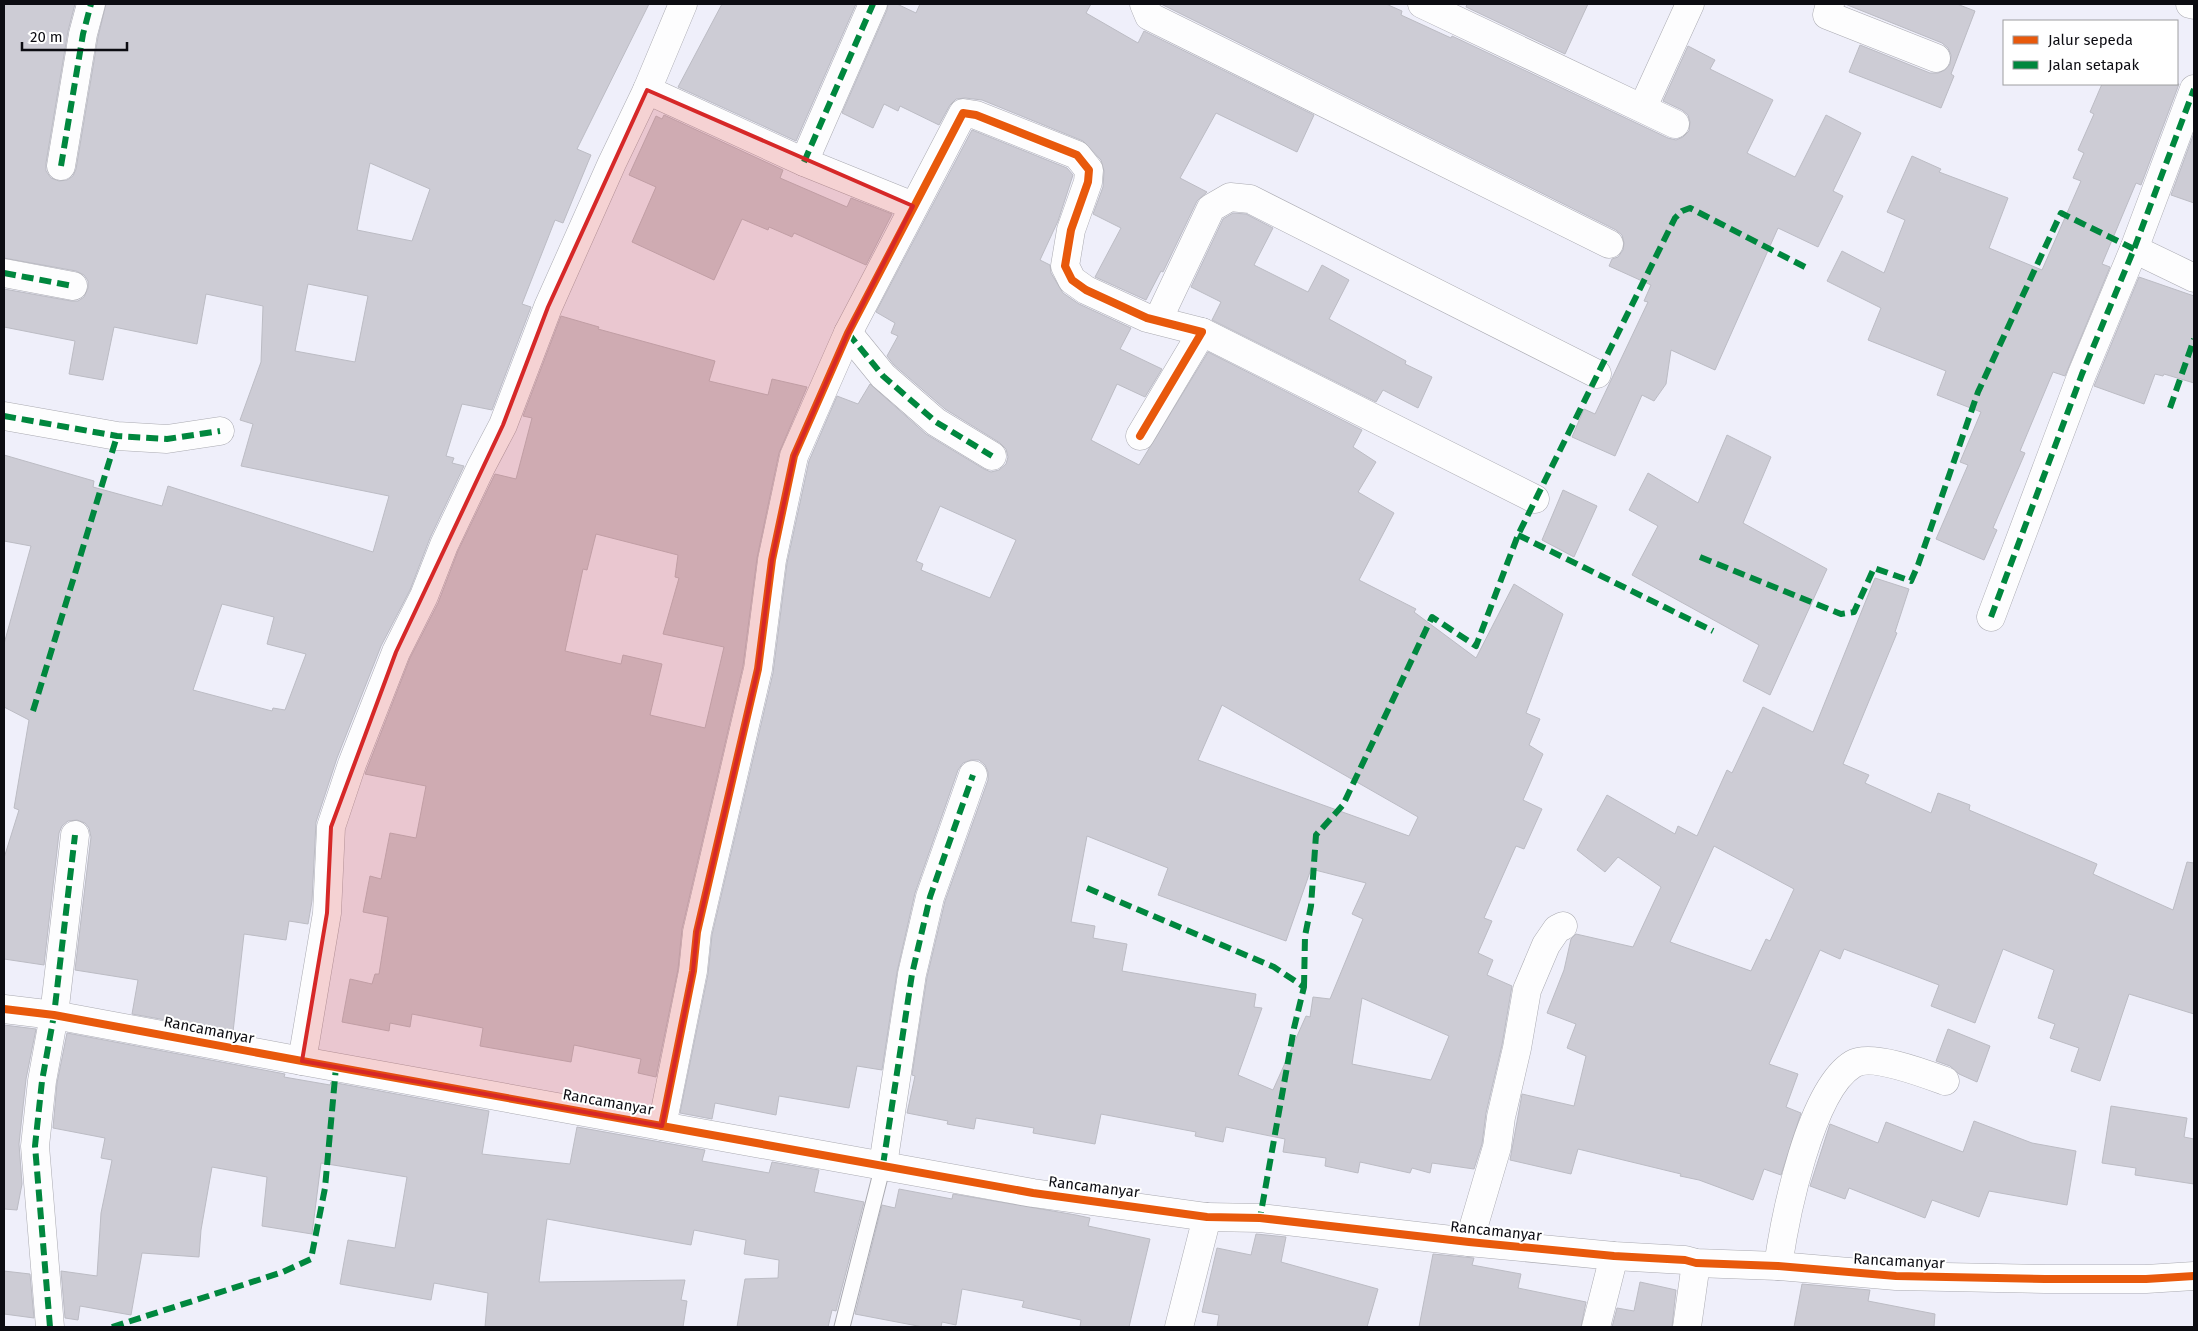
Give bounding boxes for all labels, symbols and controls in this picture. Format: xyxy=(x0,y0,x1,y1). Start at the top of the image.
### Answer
scale bar xyxy=(22,20,128,52)
legend xyxy=(2003,20,2178,85)
text: 20 m xyxy=(30,28,63,46)
text: Jalur sepeda xyxy=(2048,31,2133,49)
text: Jalan setapak xyxy=(2048,56,2139,74)
street label: Rancamanyar xyxy=(162,1012,256,1048)
street label: Rancamanyar xyxy=(561,1085,655,1119)
street label: Rancamanyar xyxy=(1047,1172,1141,1202)
street label: Rancamanyar xyxy=(1449,1217,1543,1245)
street label: Rancamanyar xyxy=(1853,1250,1946,1272)

